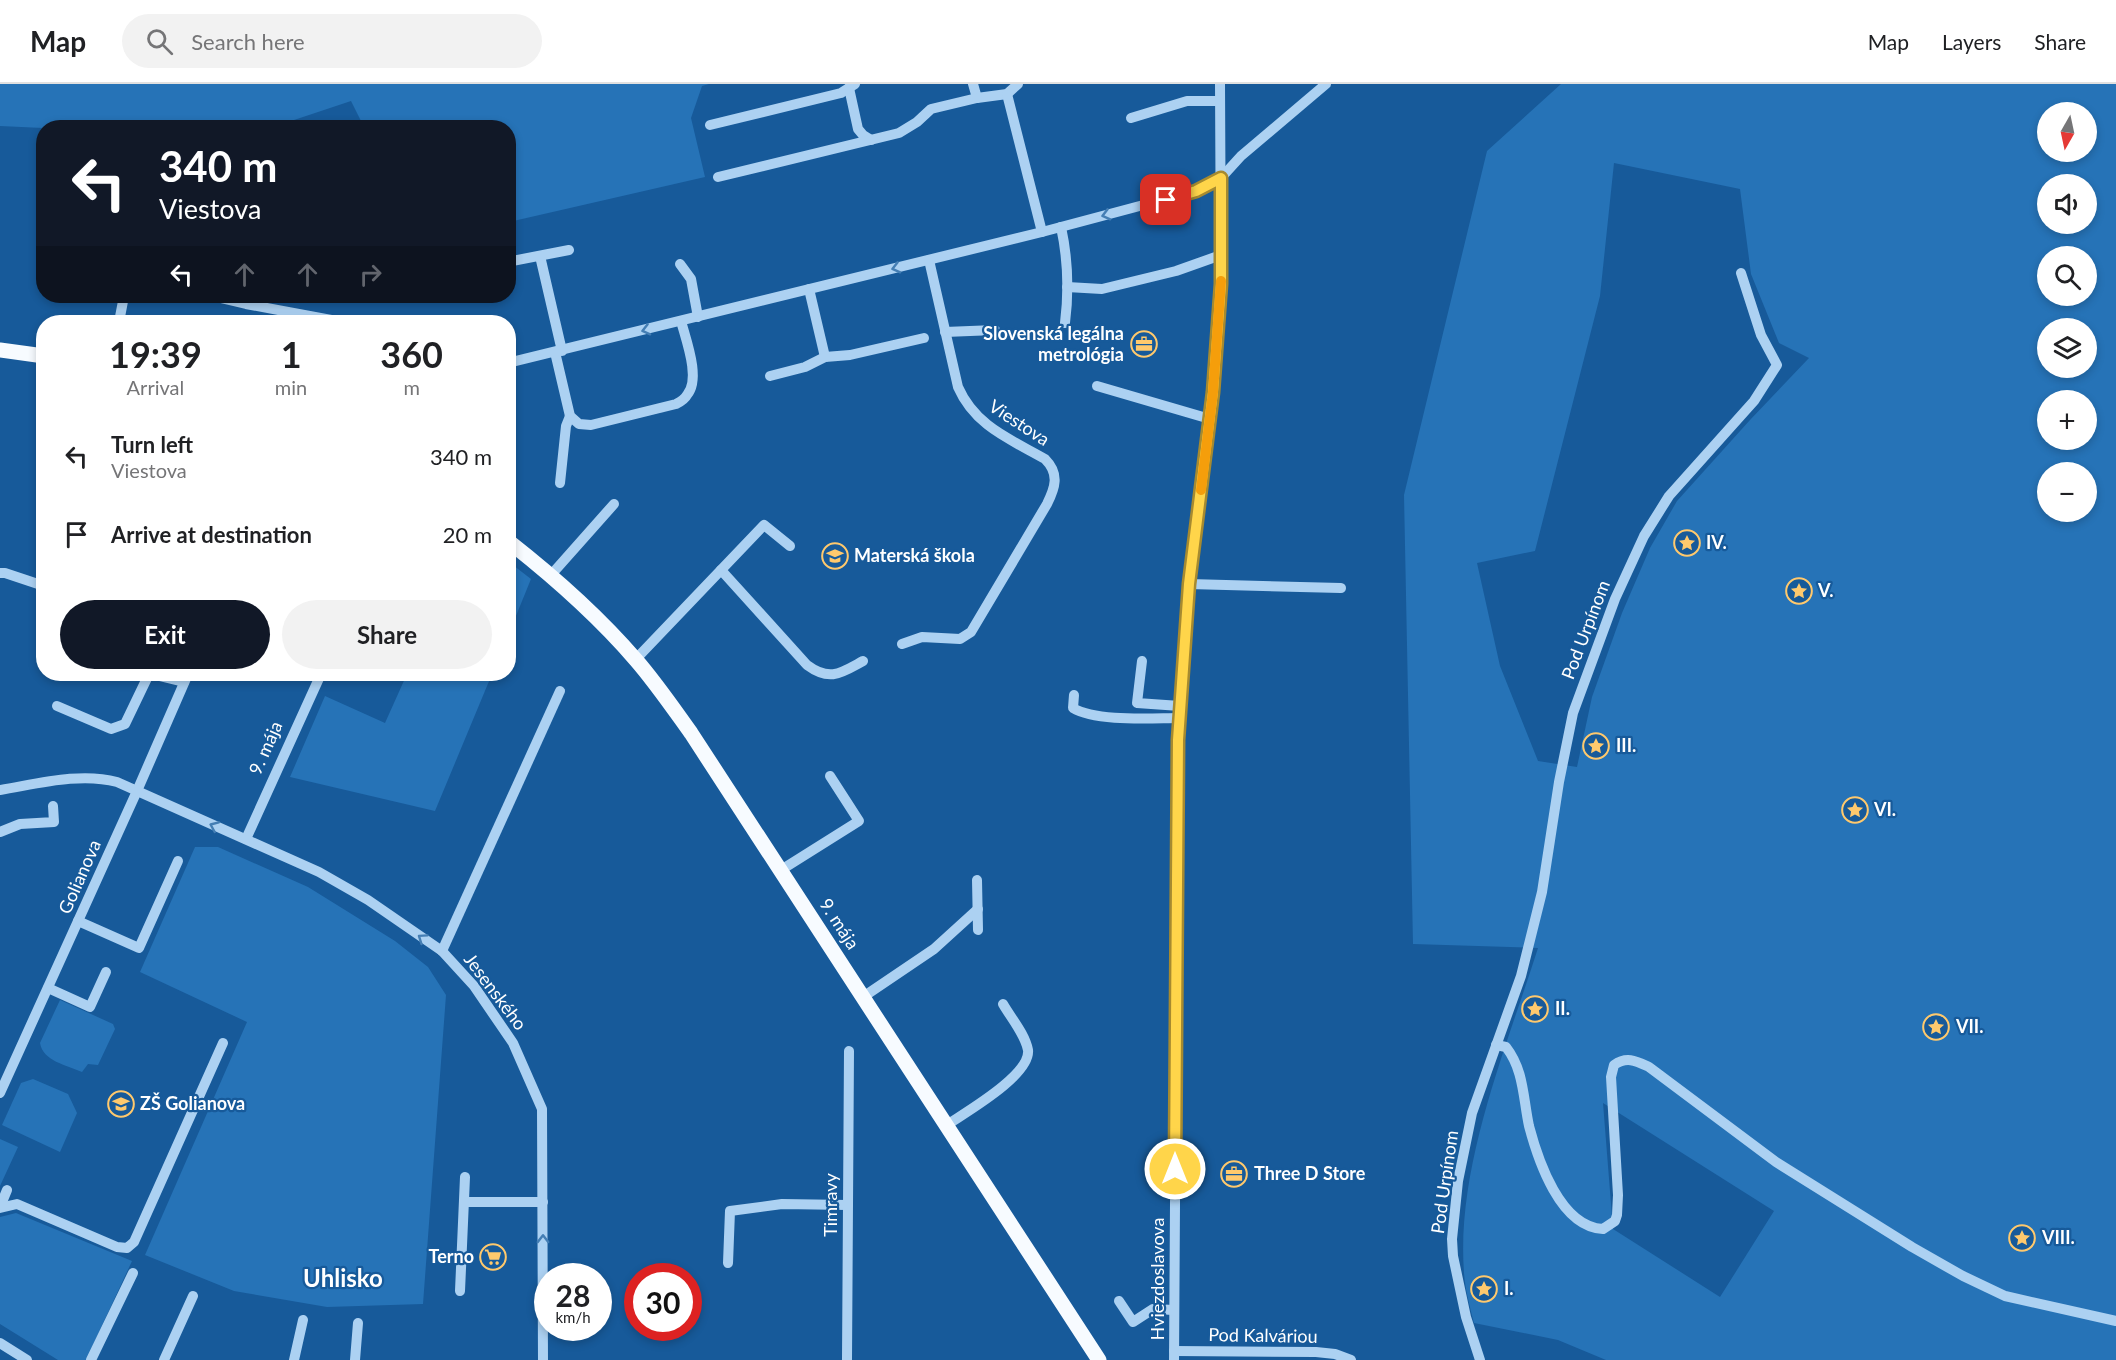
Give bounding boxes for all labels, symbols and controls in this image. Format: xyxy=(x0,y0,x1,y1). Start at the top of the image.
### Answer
search box xyxy=(122,14,542,68)
text: Map xyxy=(30,24,86,58)
icon: search xyxy=(143,25,176,58)
text: Search here xyxy=(191,28,305,55)
text: Map xyxy=(1868,29,1909,54)
text: Layers xyxy=(1942,29,2001,54)
text: Share xyxy=(2034,29,2086,54)
north arrow xyxy=(2037,102,2097,162)
map controls xyxy=(2037,102,2097,522)
text: 340 m xyxy=(159,141,277,191)
icon: left xyxy=(60,144,138,222)
pin xyxy=(1140,174,1191,225)
button: sound xyxy=(2037,174,2097,234)
icon: arrive xyxy=(1149,183,1182,216)
text: Viestova xyxy=(159,192,261,225)
one-way arrow xyxy=(1101,208,1111,221)
button: search xyxy=(2037,246,2097,306)
icon: left xyxy=(165,258,198,291)
icon: ahead xyxy=(228,258,261,291)
icon: ahead xyxy=(291,258,324,291)
icon: right xyxy=(354,258,387,291)
one-way arrow xyxy=(891,260,901,273)
button: layers xyxy=(2037,318,2097,378)
one-way arrow xyxy=(641,322,651,335)
place label: Slovenská legálna metrológia xyxy=(983,322,1124,365)
office icon: Slovenská legálna metrológia xyxy=(1129,329,1159,359)
text: 19:39 xyxy=(109,332,202,376)
text: 1 xyxy=(281,332,302,376)
text: 360 xyxy=(380,332,443,376)
text: Arrival xyxy=(127,375,184,399)
text: min xyxy=(275,375,307,399)
text: m xyxy=(403,375,420,399)
button: + xyxy=(2037,390,2097,450)
street label: Viestova xyxy=(985,394,1054,450)
text: Turn left xyxy=(111,431,193,458)
icon: left xyxy=(60,440,93,473)
text: 340 m xyxy=(430,443,492,470)
text: Viestova xyxy=(111,458,187,482)
button: − xyxy=(2037,462,2097,522)
icon: arrive xyxy=(60,518,93,551)
text: Arrive at destination xyxy=(111,521,312,548)
text: 20 m xyxy=(443,521,492,548)
place icon: IV. xyxy=(1672,528,1702,558)
place label: IV. xyxy=(1706,531,1727,553)
school or university icon: Materská škola xyxy=(820,541,850,571)
place label: Materská škola xyxy=(854,544,975,566)
place icon: V. xyxy=(1784,576,1814,606)
street label: Pod Urpínom xyxy=(1556,577,1614,682)
place label: V. xyxy=(1817,579,1834,601)
button: Exit xyxy=(60,600,270,669)
button: Share xyxy=(282,600,492,669)
street label: 9. mája xyxy=(244,717,287,778)
place icon: III. xyxy=(1581,731,1611,761)
place label: III. xyxy=(1616,734,1636,756)
place icon: VI. xyxy=(1840,795,1870,825)
place label: VI. xyxy=(1873,798,1896,820)
one-way arrow xyxy=(210,821,221,833)
street label: Golianova xyxy=(53,836,105,917)
street label: 9. mája xyxy=(815,894,864,953)
one-way arrow xyxy=(418,934,429,945)
street label: Jesenského xyxy=(460,949,532,1034)
place icon: II. xyxy=(1520,994,1550,1024)
place label: II. xyxy=(1555,997,1570,1019)
place icon: VII. xyxy=(1921,1012,1951,1042)
place label: VII. xyxy=(1955,1015,1983,1037)
school or university icon: ZŠ Golianova xyxy=(106,1089,136,1119)
place label: ZŠ Golianova xyxy=(140,1092,245,1114)
street label: Pod Urpínom xyxy=(1426,1129,1462,1235)
position arrow xyxy=(1143,1137,1207,1201)
office icon: Three D Store xyxy=(1219,1159,1249,1189)
place label: Three D Store xyxy=(1254,1162,1366,1184)
street label: Timravy xyxy=(819,1173,841,1237)
street label: Hviezdoslavova xyxy=(1146,1218,1168,1340)
place icon: VIII. xyxy=(2007,1223,2037,1253)
place label: VIII. xyxy=(2041,1226,2075,1248)
one-way arrow xyxy=(537,1234,549,1243)
supermarket icon: Terno xyxy=(478,1242,508,1272)
place label: Terno xyxy=(429,1245,474,1267)
district label: Uhlisko xyxy=(303,1263,383,1292)
speed limit sign: 30 xyxy=(624,1263,702,1341)
place icon: I. xyxy=(1469,1274,1499,1304)
text: 28 xyxy=(556,1277,590,1313)
place label: I. xyxy=(1504,1277,1514,1299)
text: km/h xyxy=(555,1308,591,1326)
street label: Pod Kalváriou xyxy=(1208,1323,1318,1347)

